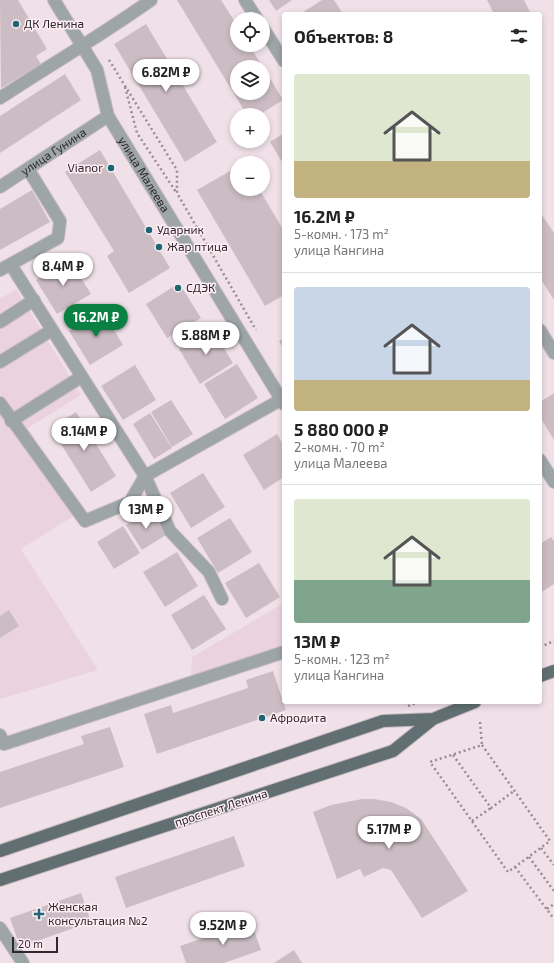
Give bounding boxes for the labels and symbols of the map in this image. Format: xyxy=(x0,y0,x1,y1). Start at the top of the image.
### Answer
place label: ДК Ленина xyxy=(24,16,84,30)
marker: ДК Ленина xyxy=(11,19,21,29)
pin: 6.82M ₽ xyxy=(129,59,203,93)
street label: улица Гунина xyxy=(18,124,88,178)
street label: улица Малеева xyxy=(115,133,173,214)
place label: Vianor xyxy=(68,160,103,174)
marker: Vianor xyxy=(106,163,116,173)
place label: Ударник xyxy=(157,222,205,236)
marker: Ударник xyxy=(144,225,154,235)
place label: Жар птица xyxy=(167,239,228,253)
marker: Жар птица xyxy=(154,242,164,252)
pin: 8.4M ₽ xyxy=(30,253,96,287)
place label: СДЭК xyxy=(186,280,215,294)
marker: СДЭК xyxy=(173,283,183,293)
pin: 16.2M ₽ xyxy=(59,304,133,338)
pin: 5.88M ₽ xyxy=(169,322,243,356)
pin: 8.14M ₽ xyxy=(47,418,121,452)
pin: 13M ₽ xyxy=(118,496,174,530)
place label: Афродита xyxy=(270,710,326,724)
marker: Афродита xyxy=(257,713,267,723)
street label: проспект Ленина xyxy=(172,785,269,829)
pin: 5.17M ₽ xyxy=(352,816,426,850)
place label: Женская консультация №2 xyxy=(48,899,148,928)
marker: Женская консультация №2 xyxy=(33,908,45,920)
pin: 9.52M ₽ xyxy=(186,912,260,946)
scale bar xyxy=(12,935,58,954)

